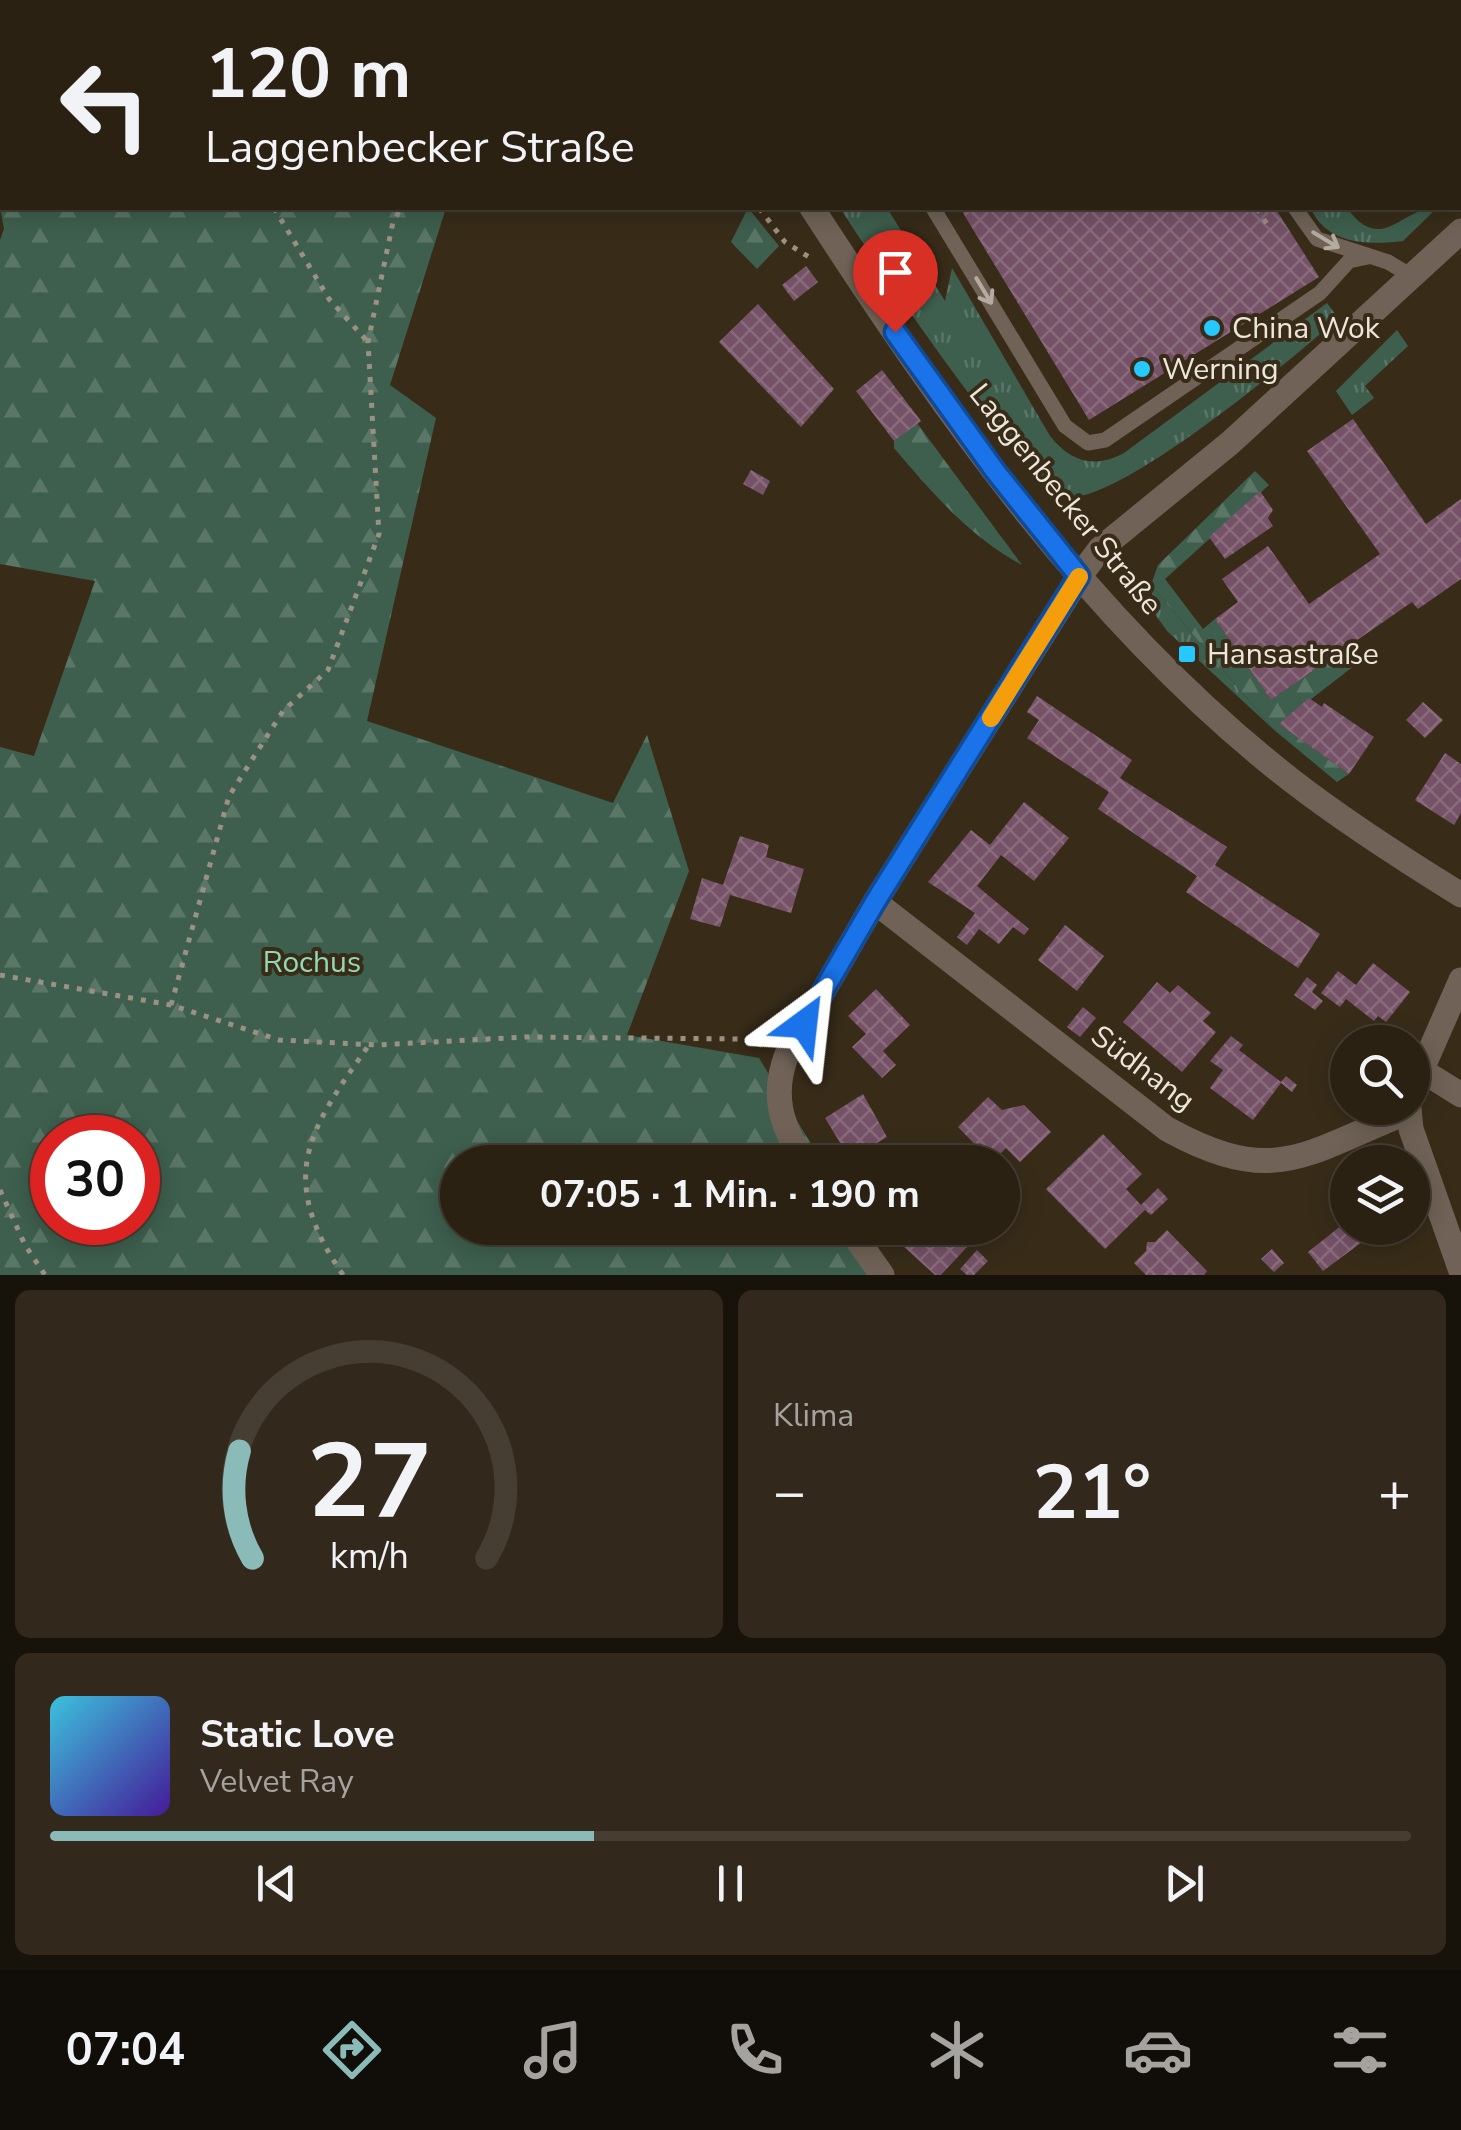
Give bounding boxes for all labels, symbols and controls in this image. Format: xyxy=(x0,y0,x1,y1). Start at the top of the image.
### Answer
text: 120 m xyxy=(205,26,411,122)
icon: left xyxy=(40,40,170,170)
text: Laggenbecker Straße xyxy=(205,117,635,178)
pin xyxy=(853,230,938,333)
one-way arrow xyxy=(1311,230,1339,250)
icon: arrive xyxy=(868,245,923,300)
one-way arrow xyxy=(974,276,994,305)
place label: China Wok xyxy=(1232,308,1381,349)
marker: China Wok xyxy=(1201,317,1223,339)
place label: Werning xyxy=(1162,349,1279,390)
marker: Werning xyxy=(1131,358,1153,380)
street label: Laggenbecker Straße xyxy=(960,375,1172,624)
place label: Hansastraße xyxy=(1207,634,1379,675)
marker: Hansastraße xyxy=(1176,643,1198,665)
park label: Rochus xyxy=(263,942,361,983)
position arrow xyxy=(752,972,856,1076)
street label: Südhang xyxy=(1082,1016,1203,1121)
map controls xyxy=(1330,1025,1430,1245)
button: search xyxy=(1330,1025,1430,1125)
speed limit sign: 30 xyxy=(30,1115,160,1245)
button: layers xyxy=(1330,1145,1430,1245)
text: 07:05 · 1 Min. · 190 m xyxy=(540,1169,920,1220)
text: Klima xyxy=(773,1394,854,1437)
text: 27 xyxy=(307,1411,431,1553)
text: 21° xyxy=(1033,1442,1151,1544)
text: − xyxy=(773,1455,806,1530)
text: + xyxy=(1378,1455,1411,1530)
text: km/h xyxy=(330,1532,408,1581)
text: Static Love xyxy=(200,1709,395,1760)
text: Velvet Ray xyxy=(200,1760,354,1803)
icon: previous xyxy=(249,1856,304,1911)
icon: pause xyxy=(703,1856,758,1911)
icon: next xyxy=(1157,1856,1212,1911)
icon: directions xyxy=(317,2015,387,2085)
icon: music xyxy=(518,2015,588,2085)
icon: phone xyxy=(720,2015,790,2085)
icon: climate xyxy=(922,2015,992,2085)
icon: car xyxy=(1123,2015,1193,2085)
icon: filters xyxy=(1325,2015,1395,2085)
text: 07:04 xyxy=(66,2020,185,2081)

